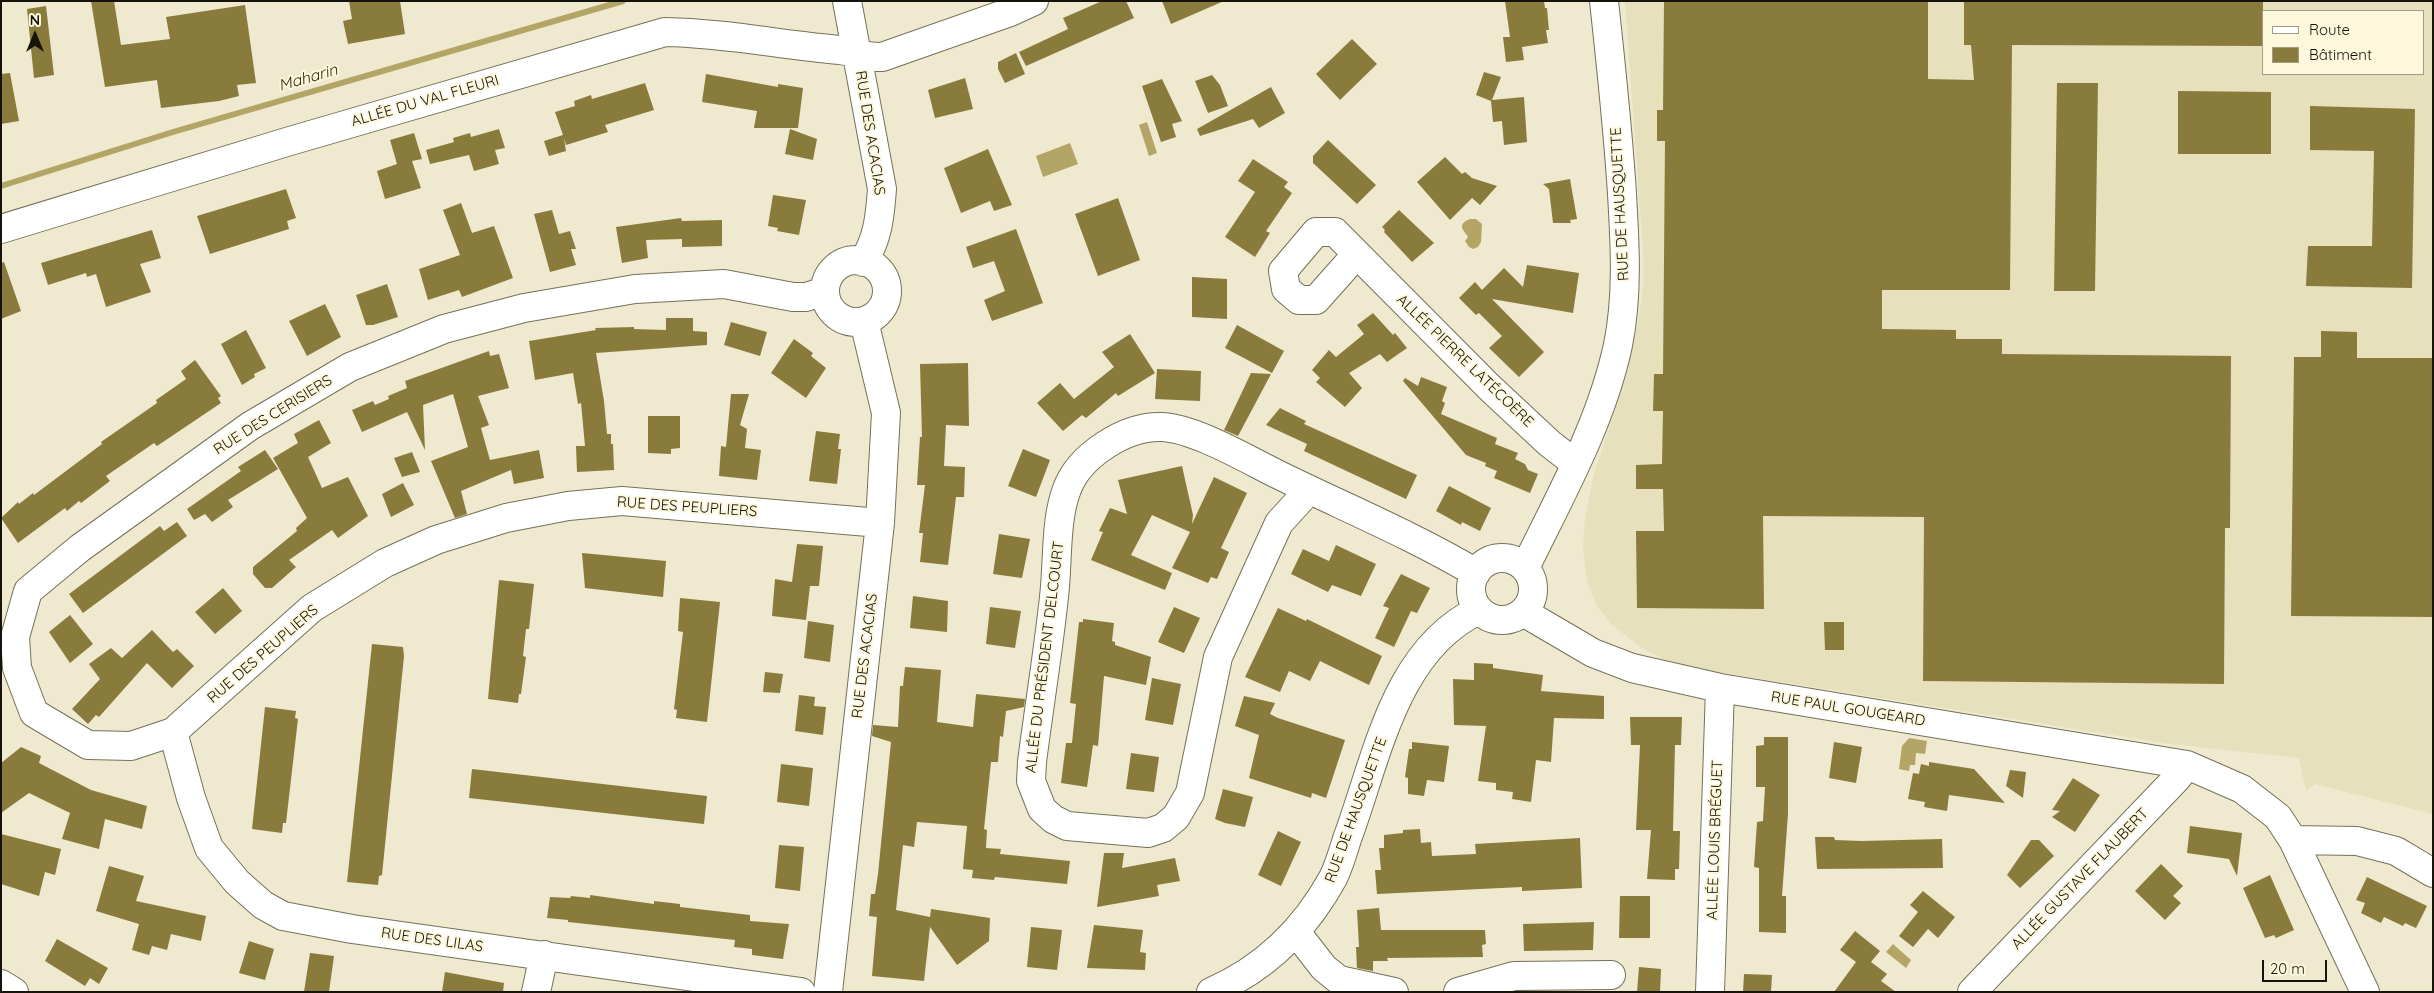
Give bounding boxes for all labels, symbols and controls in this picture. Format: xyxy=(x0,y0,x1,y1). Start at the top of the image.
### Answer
north arrow xyxy=(10,10,60,60)
legend xyxy=(2262,10,2424,75)
text: N xyxy=(30,11,40,29)
text: Route xyxy=(2309,20,2350,39)
text: Bâtiment xyxy=(2309,45,2372,64)
water label: Maharin xyxy=(276,60,340,96)
street label: RUE DES ACACIAS xyxy=(851,69,889,197)
street label: ALLÉE DU VAL FLEURI xyxy=(349,71,501,131)
street label: RUE DE HAUSQUETTE xyxy=(1607,127,1633,281)
street label: ALLÉE PIERRE LATÉCOÈRE xyxy=(1393,291,1537,431)
street label: RUE DES CERISIERS xyxy=(210,371,336,459)
street label: RUE DES PEUPLIERS xyxy=(616,493,758,521)
street label: ALLÉE DU PRÉSIDENT DELCOURT xyxy=(1022,540,1068,774)
street label: RUE DES ACACIAS xyxy=(848,592,882,720)
street label: RUE DES PEUPLIERS xyxy=(204,601,322,707)
street label: RUE PAUL GOUGEARD xyxy=(1770,688,1926,730)
street label: RUE DE HAUSQUETTE xyxy=(1321,735,1391,885)
street label: ALLÉE LOUIS BRÉGUET xyxy=(1703,760,1727,920)
street label: ALLÉE GUSTAVE FLAUBERT xyxy=(2008,805,2152,953)
street label: RUE DES LILAS xyxy=(380,924,484,956)
scale bar xyxy=(2264,950,2329,982)
text: 20 m xyxy=(2270,959,2305,978)

